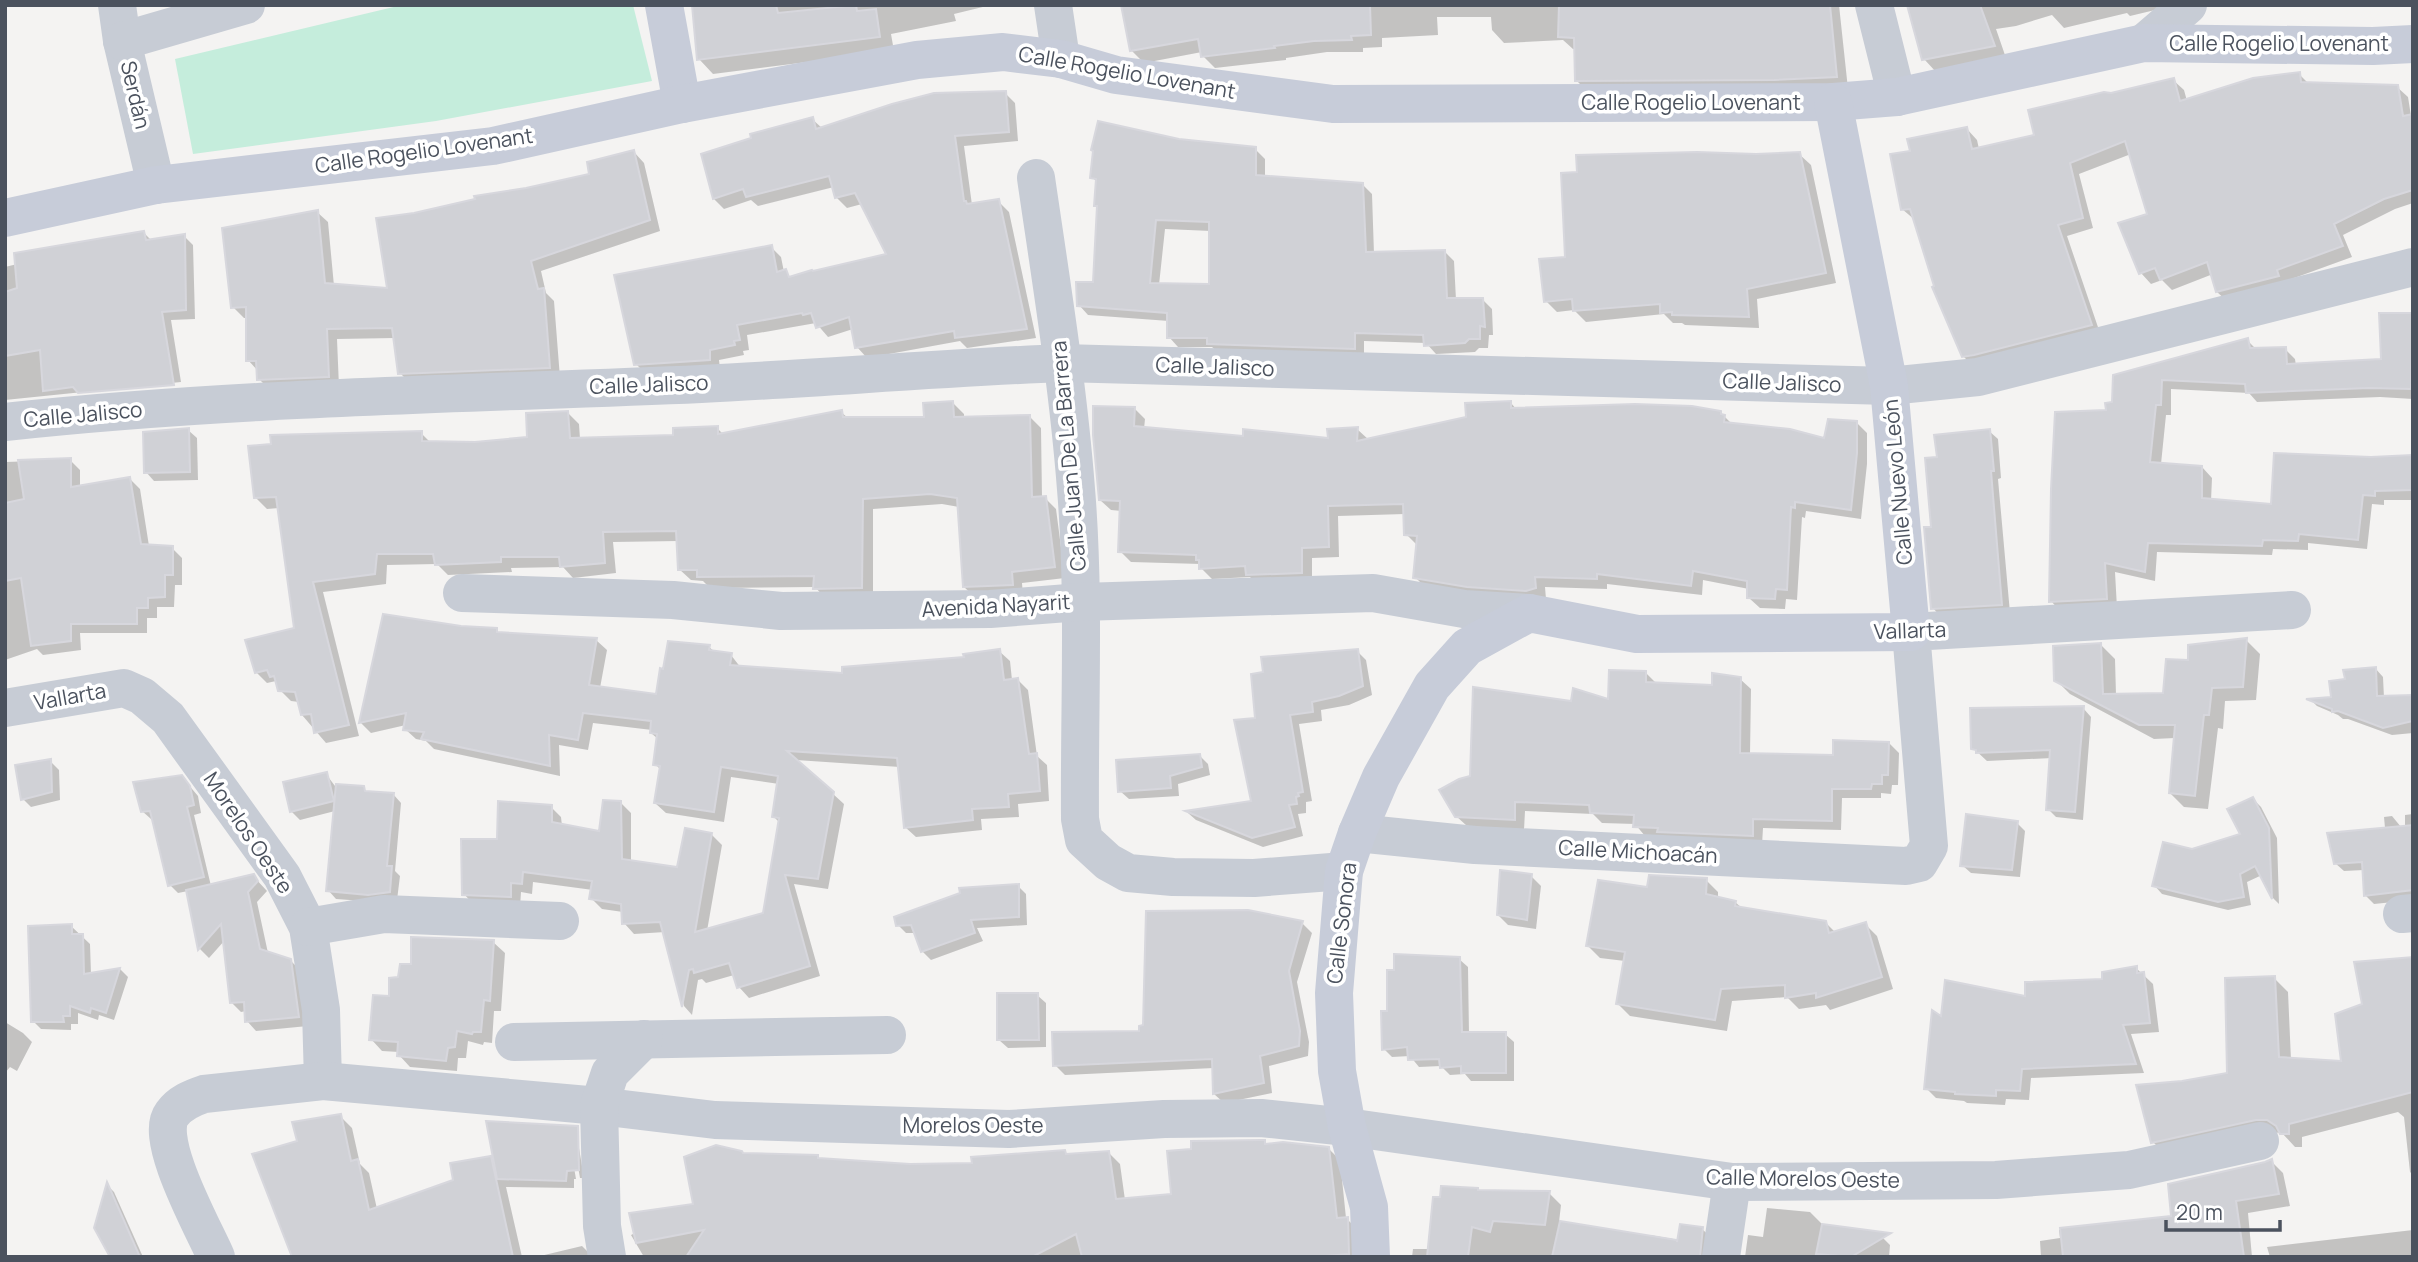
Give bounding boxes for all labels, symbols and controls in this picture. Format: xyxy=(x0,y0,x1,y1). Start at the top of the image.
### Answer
street label: Calle Rogelio Lovenant xyxy=(2169,29,2389,57)
street label: Calle Rogelio Lovenant xyxy=(1017,39,1238,105)
street label: Serdán xyxy=(115,58,157,132)
street label: Calle Rogelio Lovenant xyxy=(1581,88,1801,116)
street label: Calle Rogelio Lovenant xyxy=(313,121,535,179)
street label: Calle Juan De La Barrera xyxy=(1044,340,1092,572)
street label: Calle Jalisco xyxy=(1155,350,1275,382)
street label: Calle Jalisco xyxy=(1722,366,1842,398)
street label: Calle Jalisco xyxy=(589,368,709,400)
street label: Calle Jalisco xyxy=(22,395,143,433)
street label: Calle Nuevo León xyxy=(1876,398,1918,566)
street label: Avenida Nayarit xyxy=(921,587,1071,623)
street label: Vallarta xyxy=(1873,615,1947,645)
street label: Vallarta xyxy=(32,676,108,716)
street label: Morelos Oeste xyxy=(198,766,300,899)
street label: Calle Michoacán xyxy=(1558,833,1718,869)
street label: Calle Sonora xyxy=(1320,861,1362,985)
street label: Morelos Oeste xyxy=(903,1111,1043,1139)
street label: Calle Morelos Oeste xyxy=(1706,1162,1900,1194)
scale bar xyxy=(2166,1188,2280,1232)
text: 20 m xyxy=(2176,1198,2223,1226)

